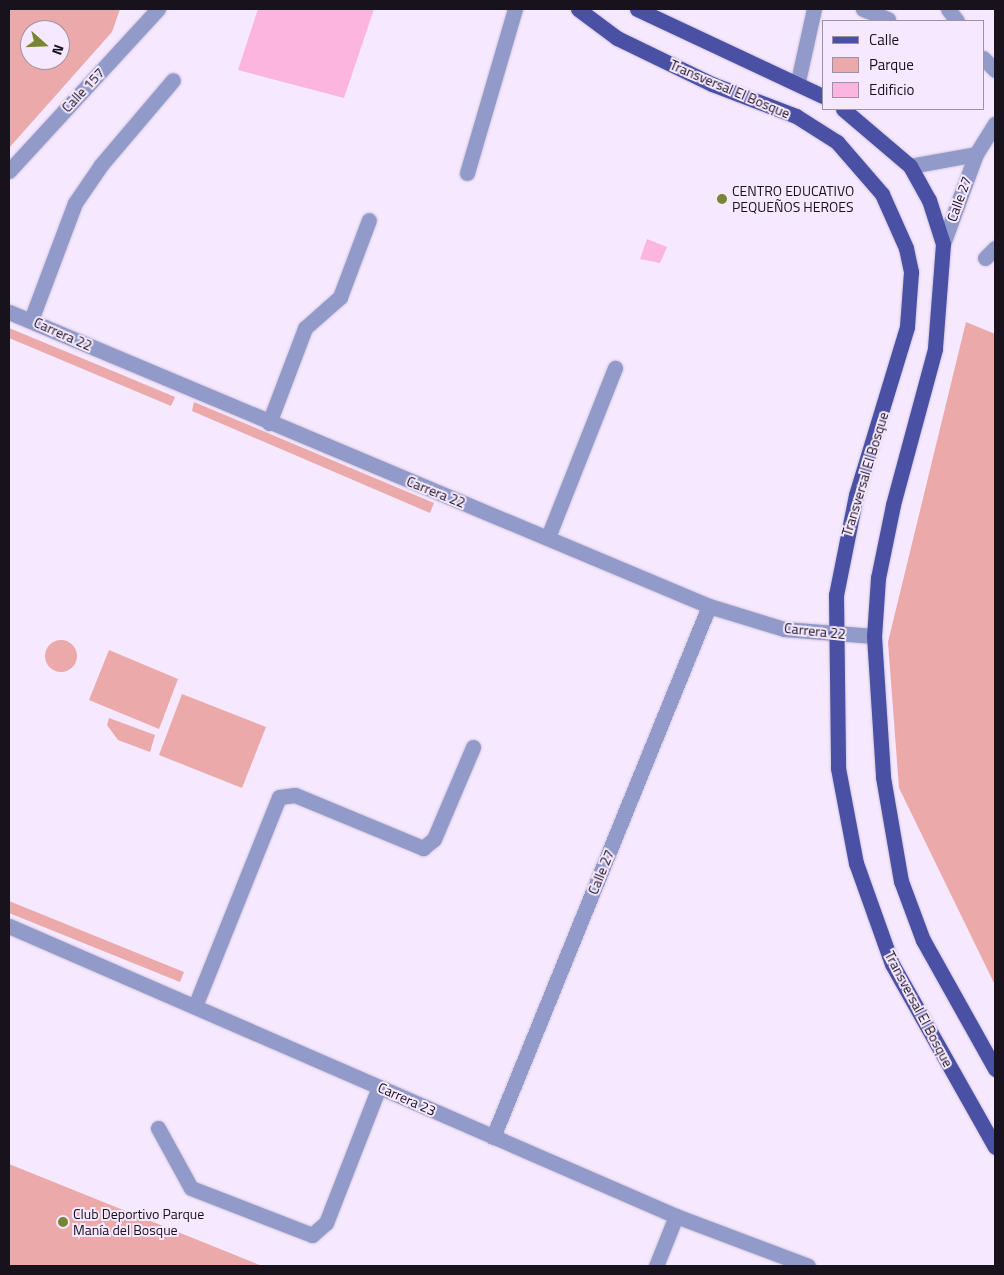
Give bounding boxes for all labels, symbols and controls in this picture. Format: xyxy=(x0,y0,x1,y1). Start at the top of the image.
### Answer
north arrow xyxy=(20,20,70,70)
legend xyxy=(822,20,984,110)
text: Calle xyxy=(869,28,899,51)
text: N xyxy=(47,42,70,58)
text: Parque xyxy=(869,53,914,76)
street label: Transversal El Bosque xyxy=(667,56,793,122)
street label: Calle 157 xyxy=(58,64,108,116)
text: Edificio xyxy=(869,78,914,101)
street label: Calle 27 xyxy=(943,174,975,224)
place label: CENTRO EDUCATIVO PEQUEÑOS HEROES xyxy=(732,183,854,216)
marker: CENTRO EDUCATIVO PEQUEÑOS HEROES xyxy=(716,193,728,205)
street label: Carrera 22 xyxy=(31,314,95,354)
street label: Transversal El Bosque xyxy=(838,410,892,538)
street label: Carrera 22 xyxy=(404,473,468,511)
street label: Carrera 22 xyxy=(783,619,847,643)
street label: Calle 27 xyxy=(584,847,618,897)
street label: Transversal El Bosque xyxy=(881,948,957,1070)
street label: Carrera 23 xyxy=(375,1079,439,1119)
place label: Club Deportivo Parque Manía del Bosque xyxy=(73,1206,204,1238)
marker: Club Deportivo Parque Manía del Bosque xyxy=(57,1216,69,1228)

